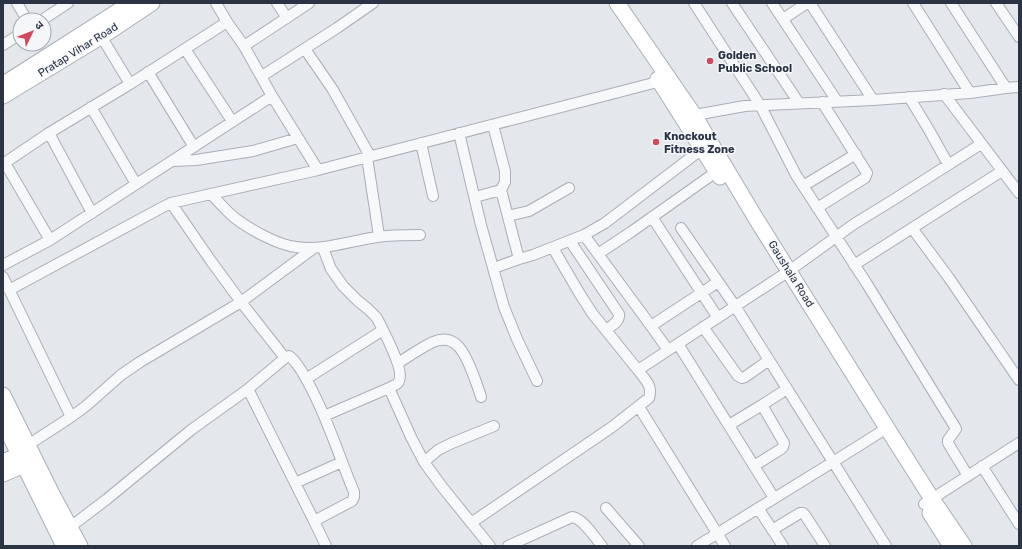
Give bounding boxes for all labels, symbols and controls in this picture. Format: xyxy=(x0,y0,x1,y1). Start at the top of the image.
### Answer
north arrow xyxy=(12,12,52,52)
text: उ xyxy=(32,19,46,33)
street label: Pratap Vihar Road xyxy=(36,20,120,80)
place label: Golden Public School xyxy=(718,49,792,75)
marker: Golden Public School xyxy=(705,56,715,66)
place label: Knockout Fitness Zone xyxy=(664,130,735,156)
marker: Knockout Fitness Zone xyxy=(651,137,661,147)
street label: Gaushala Road xyxy=(765,238,817,310)

